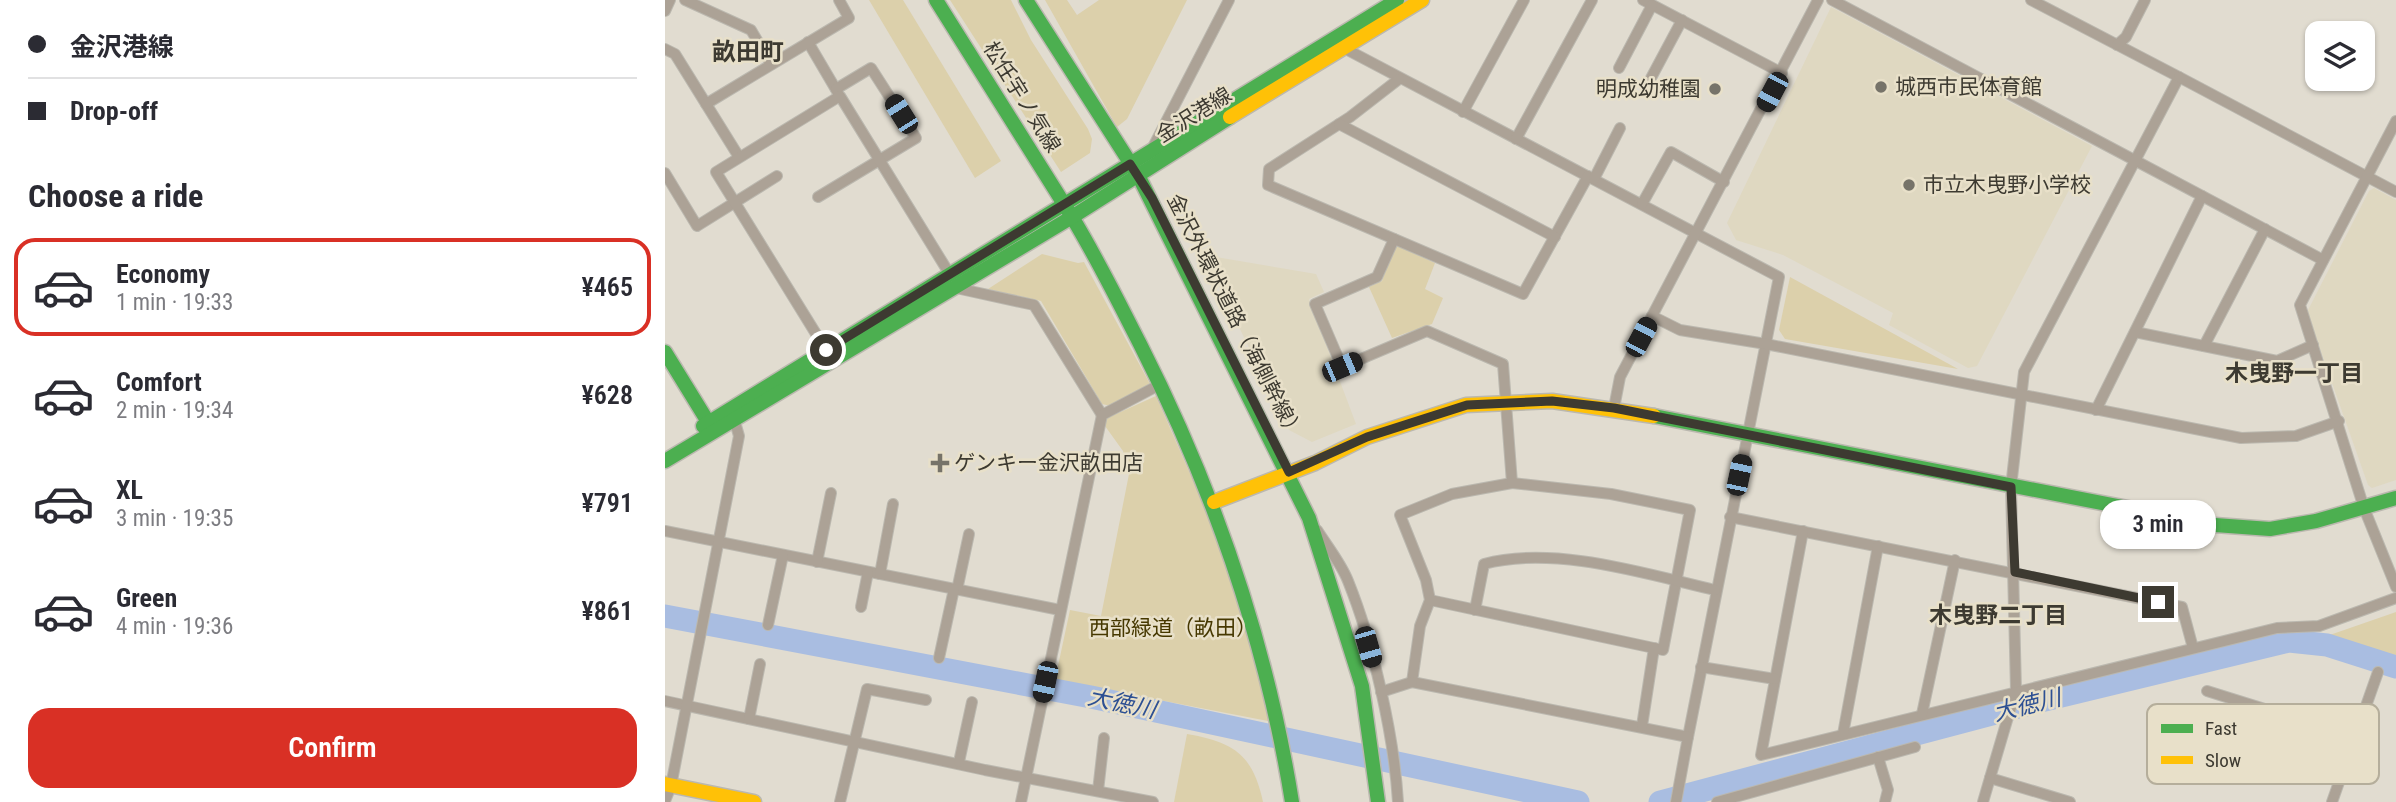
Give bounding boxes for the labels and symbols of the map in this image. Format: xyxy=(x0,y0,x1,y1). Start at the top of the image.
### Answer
street label: 松任宇ノ気線 xyxy=(978,37,1066,157)
district label: 畝田町 xyxy=(712,38,784,66)
car xyxy=(1753,69,1792,115)
place label: 城西市民体育館 xyxy=(1895,75,2042,99)
place label: 明成幼稚園 xyxy=(1596,77,1701,101)
marker: 城西市民体育館 xyxy=(1873,79,1889,95)
marker: 明成幼稚園 xyxy=(1707,81,1723,97)
street label: 金沢港線 xyxy=(1152,83,1236,147)
car xyxy=(881,91,922,137)
place label: 市立木曳野小学校 xyxy=(1923,173,2091,197)
marker: 市立木曳野小学校 xyxy=(1901,177,1917,193)
street label: 金沢外環状道路（海側幹線） xyxy=(1162,190,1308,444)
car xyxy=(1622,314,1661,360)
route start xyxy=(810,334,842,366)
car xyxy=(1319,349,1366,385)
district label: 木曳野一丁目 xyxy=(2225,360,2363,387)
place label: ゲンキー金沢畝田店 xyxy=(954,451,1143,475)
car xyxy=(1725,452,1754,498)
marker: ゲンキー金沢畝田店 xyxy=(932,455,948,471)
callout: 3 min xyxy=(2100,500,2216,550)
route end xyxy=(2142,586,2174,618)
district label: 木曳野二丁目 xyxy=(1929,602,2067,629)
park label: 西部緑道（畝田） xyxy=(1089,616,1257,640)
car xyxy=(1353,624,1384,670)
car xyxy=(1031,659,1060,705)
water label: 大徳川 xyxy=(1085,683,1161,724)
water label: 大徳川 xyxy=(1990,683,2067,727)
legend xyxy=(2147,704,2379,784)
text: Fast xyxy=(2205,717,2237,740)
text: Slow xyxy=(2205,749,2241,772)

